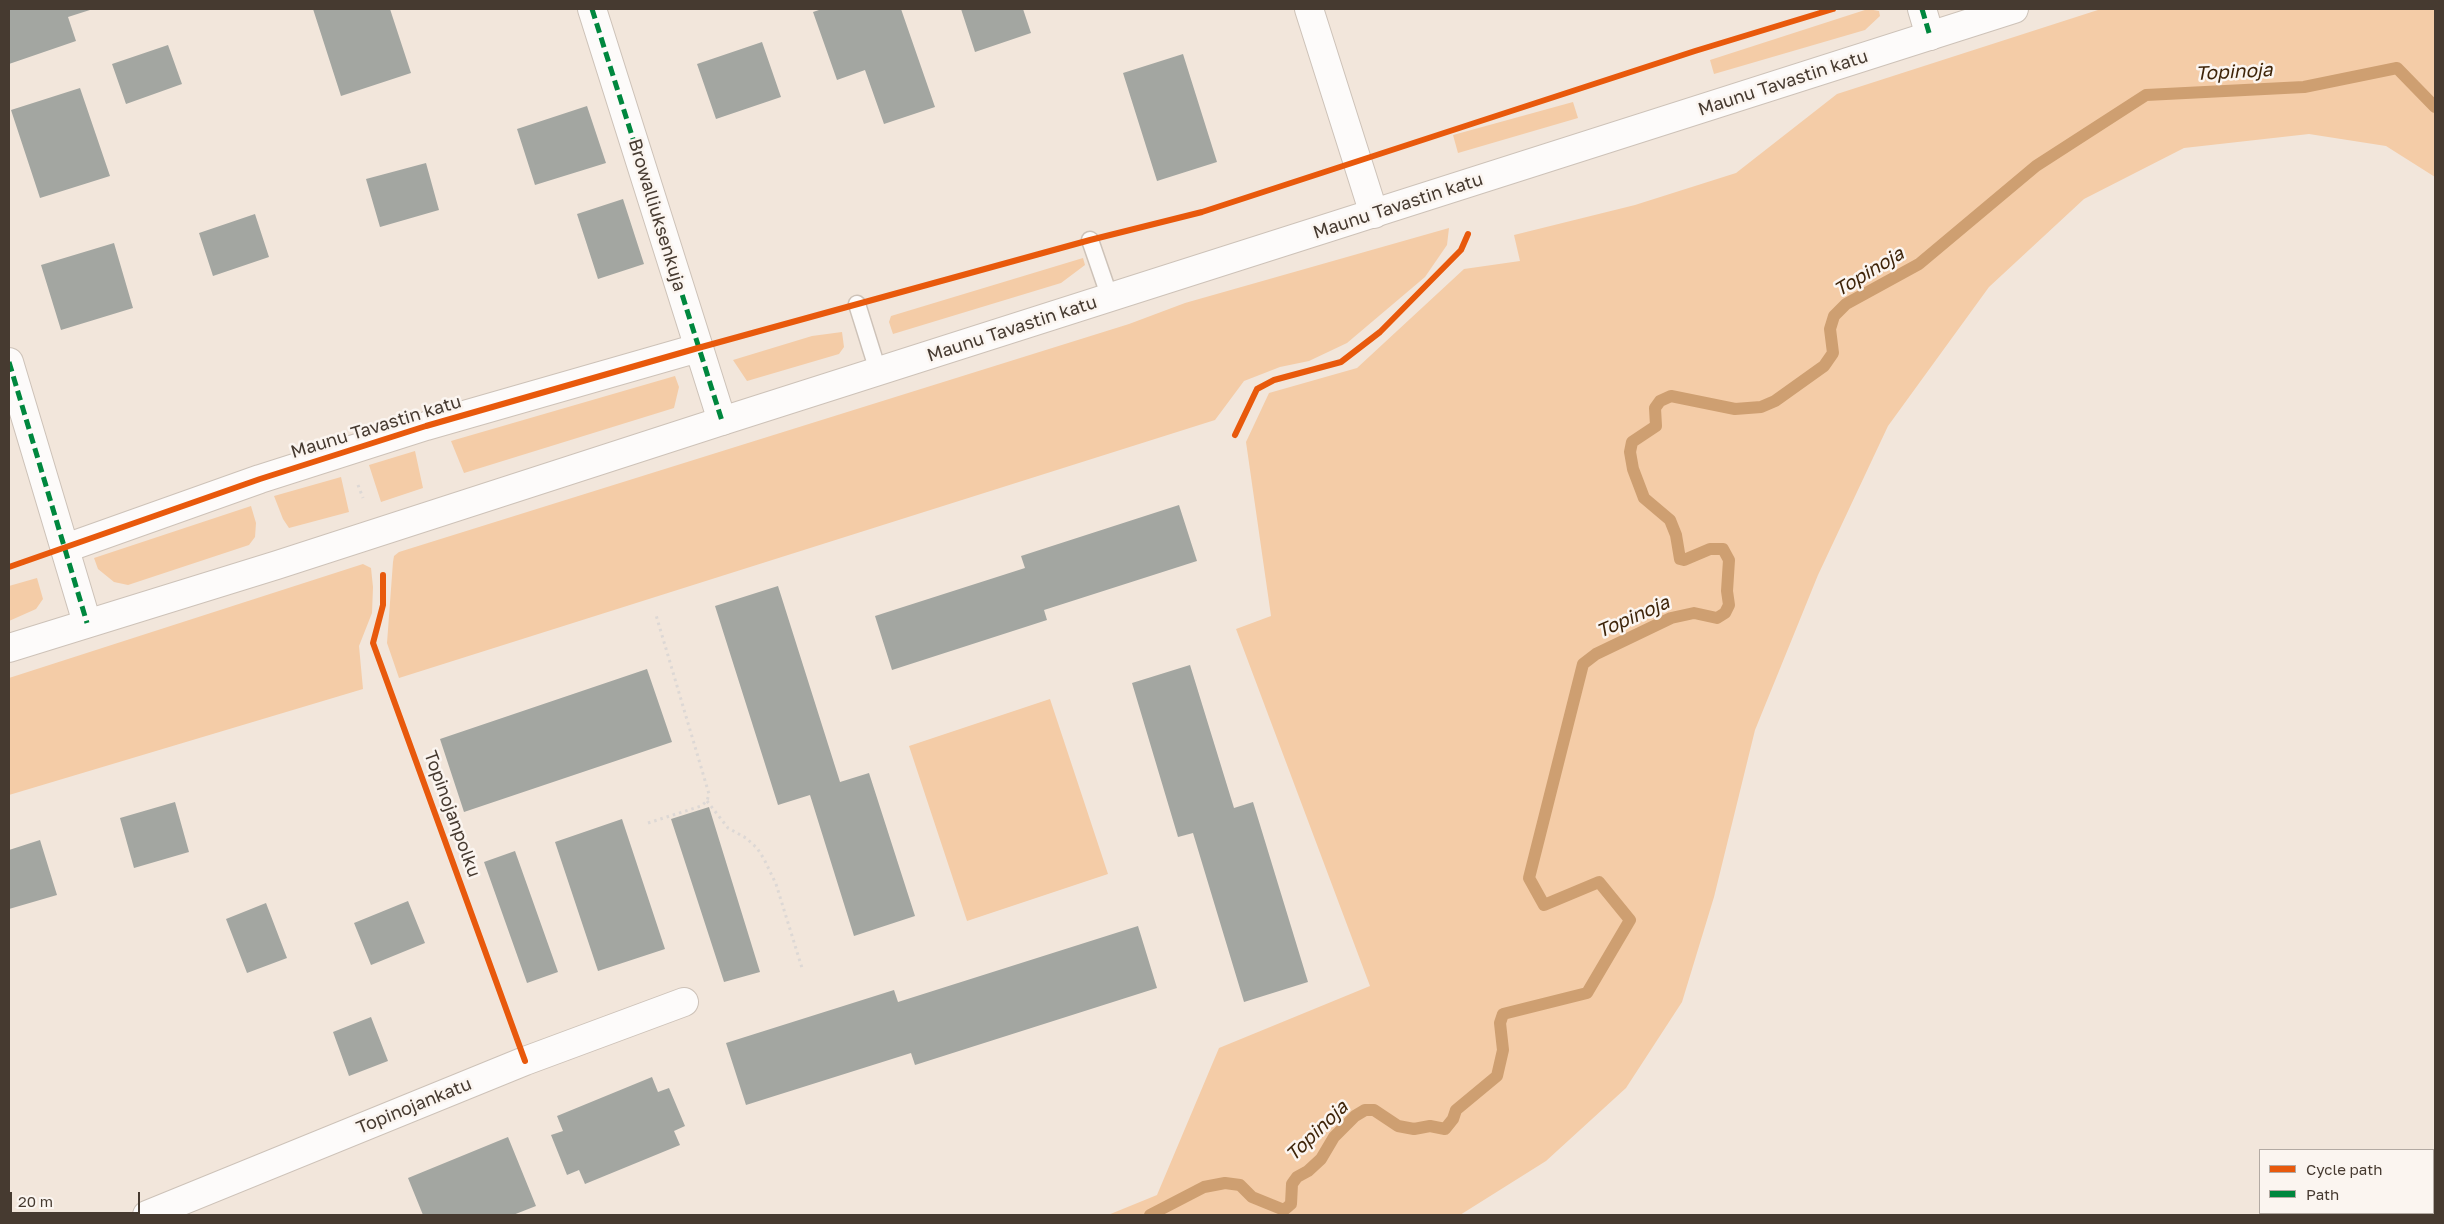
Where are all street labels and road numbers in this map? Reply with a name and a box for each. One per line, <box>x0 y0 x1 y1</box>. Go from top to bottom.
street label: Maunu Tavastin katu <box>1695 45 1871 121</box>
street label: Browalliuksenkuja <box>624 136 690 294</box>
street label: Maunu Tavastin katu <box>1310 168 1486 244</box>
street label: Maunu Tavastin katu <box>924 291 1100 367</box>
street label: Maunu Tavastin katu <box>288 391 464 463</box>
street label: Topinojanpolku <box>419 748 485 880</box>
street label: Topinojankatu <box>353 1073 475 1139</box>

